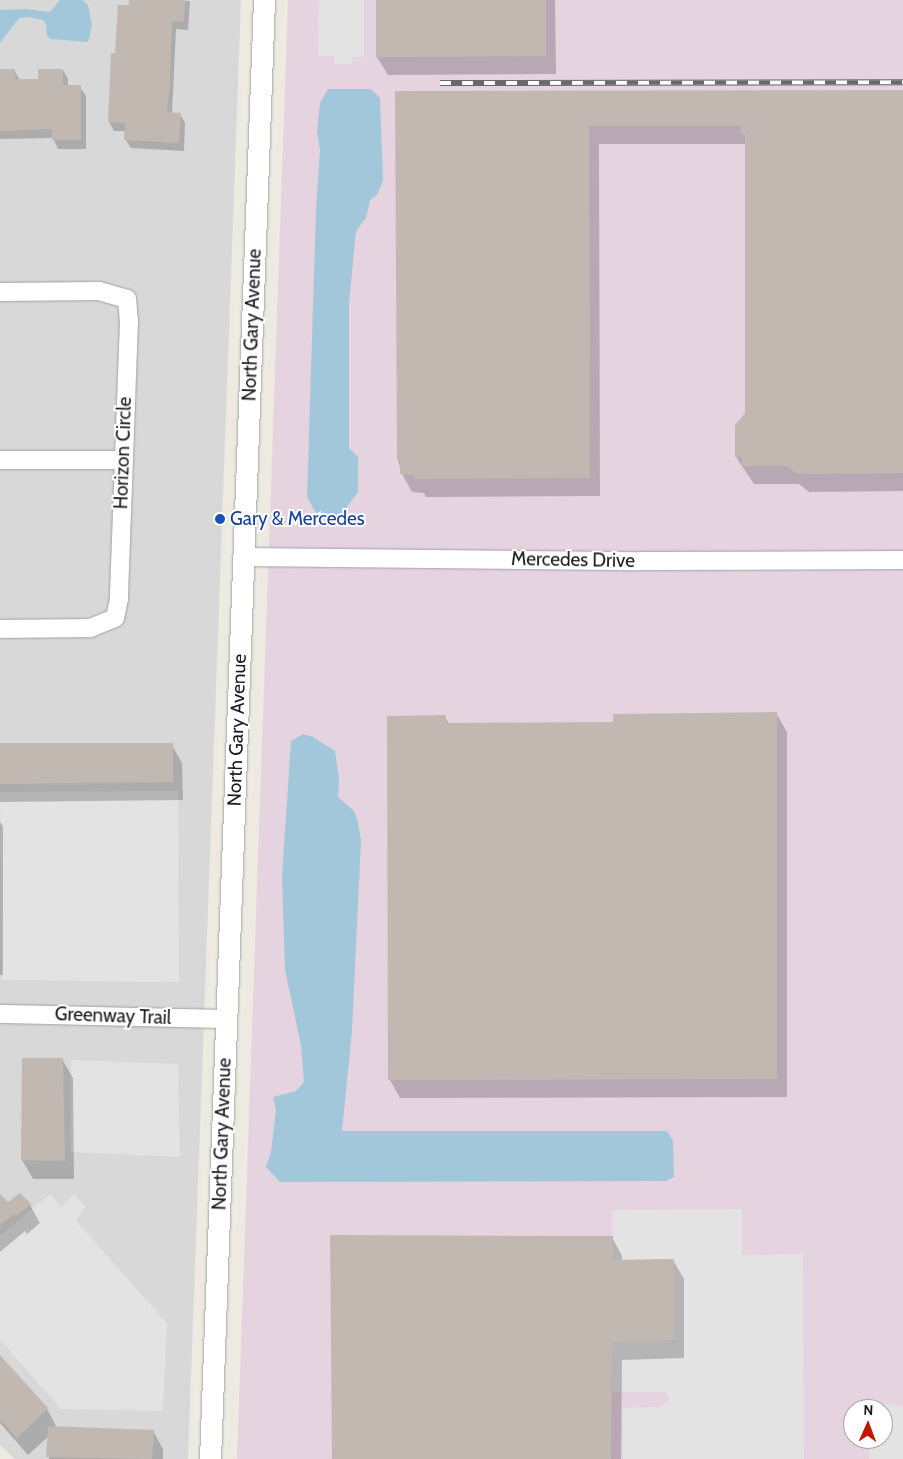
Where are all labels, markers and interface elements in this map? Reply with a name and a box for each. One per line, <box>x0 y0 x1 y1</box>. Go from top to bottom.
street label: North Gary Avenue <box>238 248 266 402</box>
street label: Horizon Circle <box>110 396 136 510</box>
place label: Gary & Mercedes <box>230 508 365 530</box>
marker: Gary & Mercedes <box>214 513 226 525</box>
street label: Mercedes Drive <box>511 548 635 572</box>
street label: North Gary Avenue <box>223 653 251 807</box>
street label: Greenway Trail <box>54 1003 172 1029</box>
street label: North Gary Avenue <box>208 1057 236 1211</box>
north arrow <box>843 1399 893 1449</box>
text: N <box>863 1401 874 1419</box>

